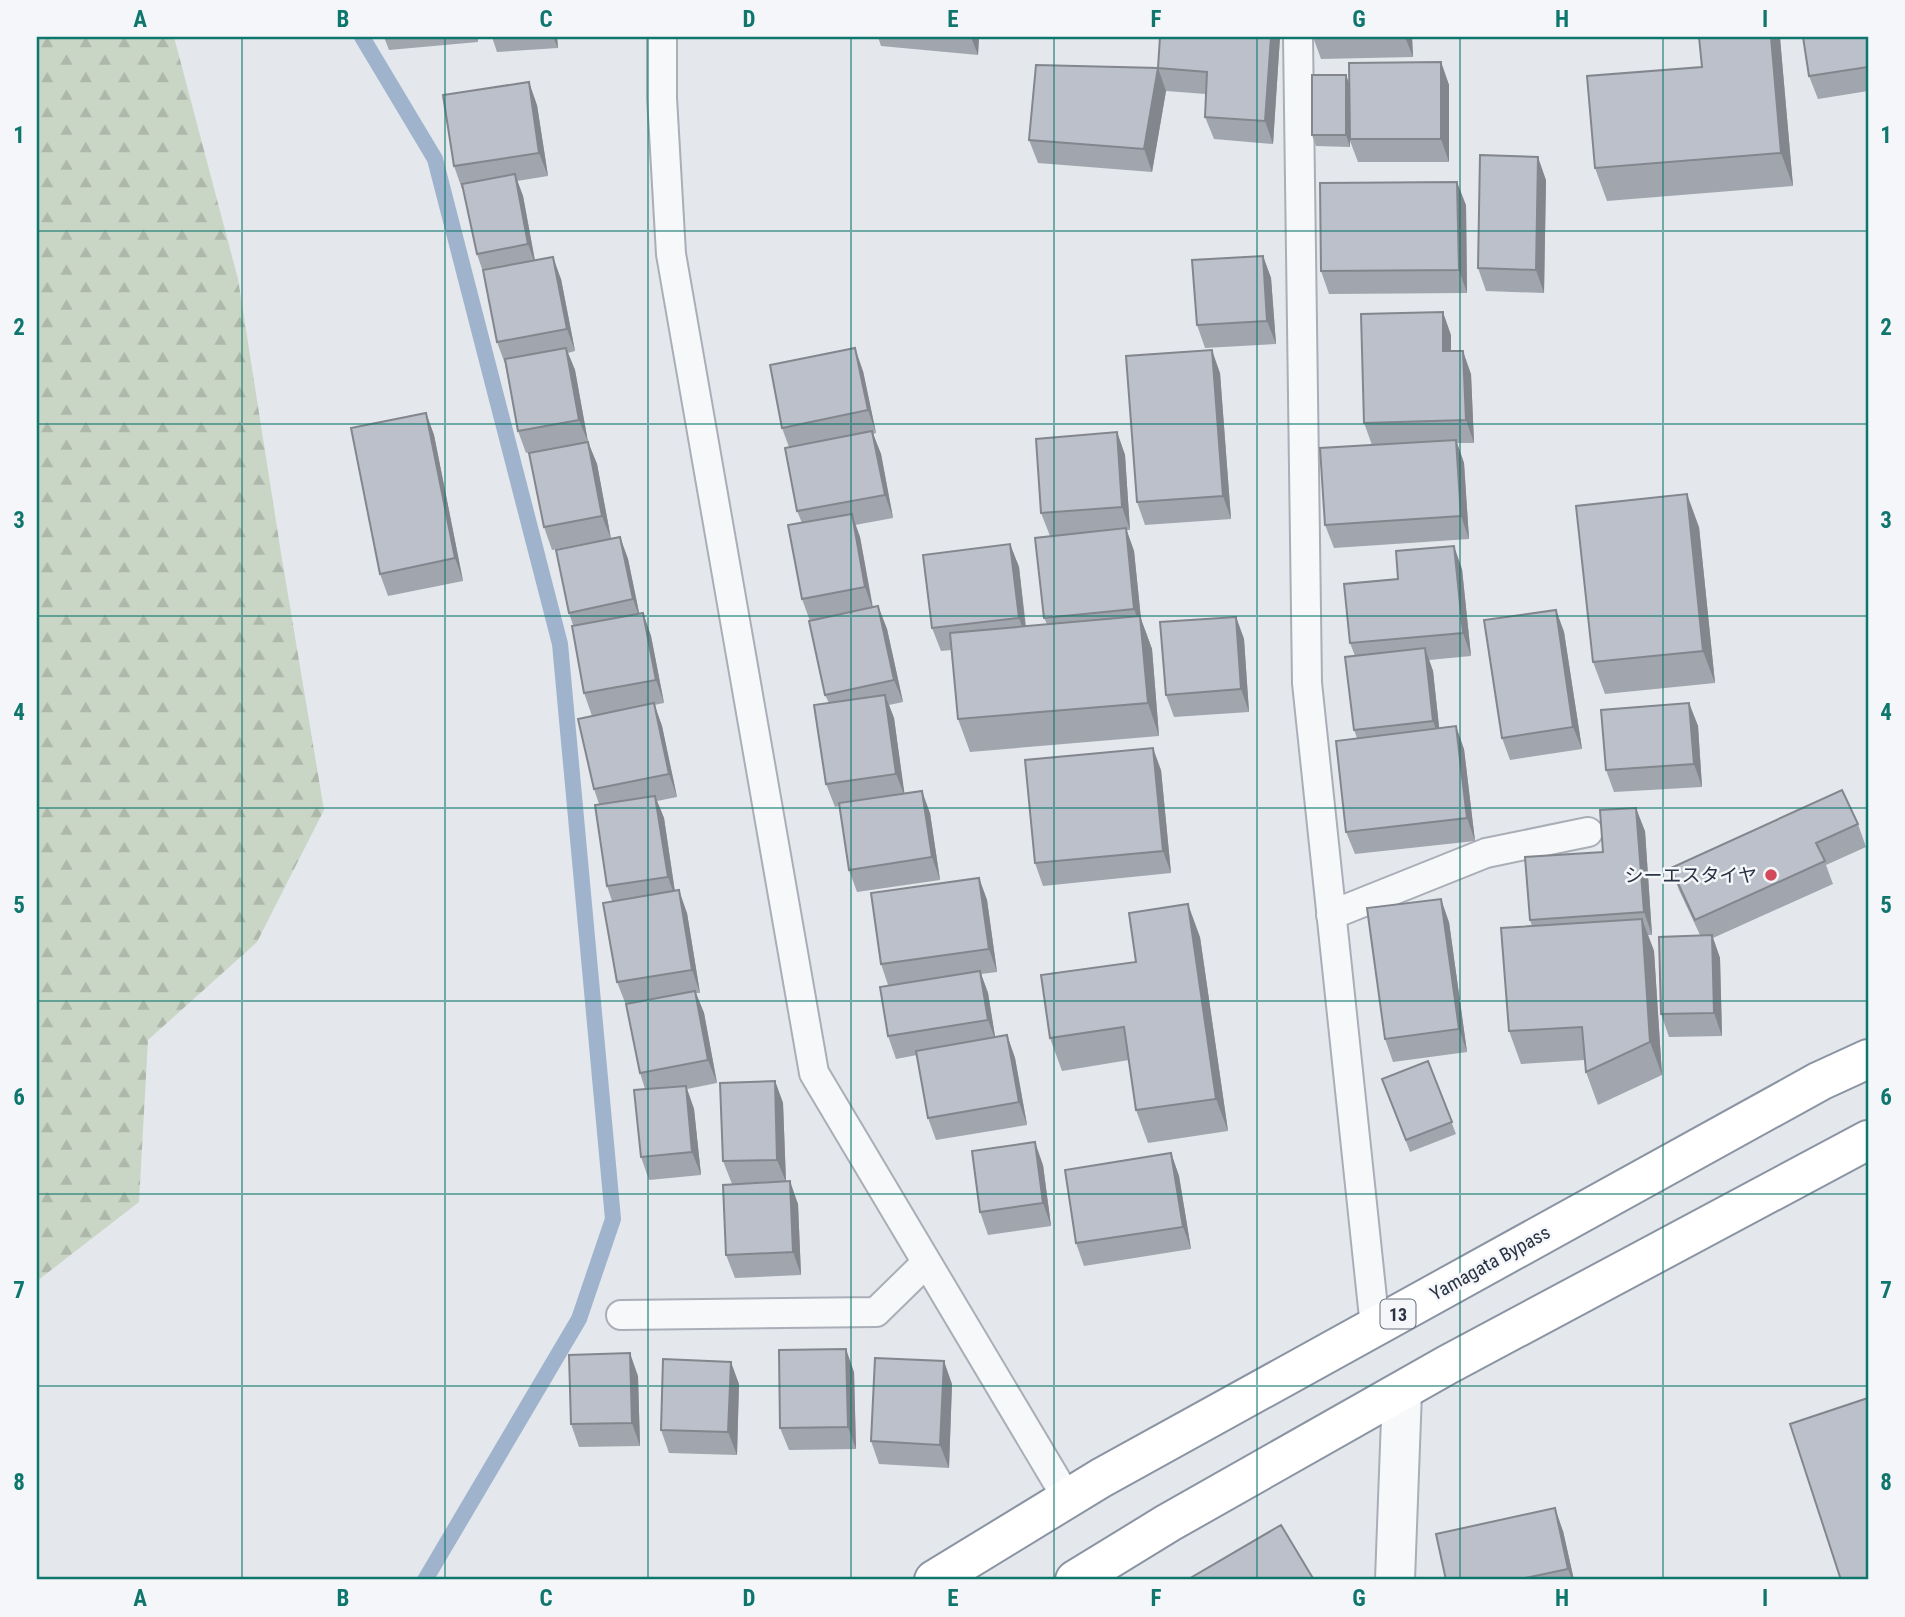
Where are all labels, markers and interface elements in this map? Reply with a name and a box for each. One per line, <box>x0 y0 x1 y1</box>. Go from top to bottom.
text: A <box>133 6 147 33</box>
text: B <box>337 6 349 33</box>
text: C <box>539 6 553 33</box>
text: D <box>743 6 756 33</box>
text: E <box>947 6 959 33</box>
text: F <box>1151 6 1162 33</box>
text: G <box>1352 6 1366 33</box>
text: H <box>1555 6 1569 33</box>
text: I <box>1762 6 1768 33</box>
text: 1 <box>13 122 25 149</box>
text: 1 <box>1880 122 1892 149</box>
text: 2 <box>13 314 25 341</box>
text: 2 <box>1880 314 1892 341</box>
text: 3 <box>13 507 25 534</box>
text: 3 <box>1880 507 1892 534</box>
text: 4 <box>13 699 25 726</box>
text: 4 <box>1880 699 1892 726</box>
place label: シーエスタイヤ <box>1625 864 1757 887</box>
marker: シーエスタイヤ <box>1763 867 1779 883</box>
text: 5 <box>13 892 25 919</box>
text: 5 <box>1880 892 1892 919</box>
text: 6 <box>13 1084 25 1111</box>
text: 6 <box>1880 1084 1892 1111</box>
street label: Yamagata Bypass <box>1426 1221 1554 1305</box>
text: 7 <box>13 1277 25 1304</box>
text: 7 <box>1880 1277 1892 1304</box>
road number: 13 <box>1380 1300 1416 1329</box>
text: 8 <box>13 1469 25 1496</box>
text: 8 <box>1880 1469 1892 1496</box>
text: A <box>133 1585 147 1612</box>
text: B <box>337 1585 349 1612</box>
text: C <box>539 1585 553 1612</box>
text: D <box>743 1585 756 1612</box>
text: E <box>947 1585 959 1612</box>
text: F <box>1151 1585 1162 1612</box>
text: G <box>1352 1585 1366 1612</box>
text: H <box>1555 1585 1569 1612</box>
text: I <box>1762 1585 1768 1612</box>

